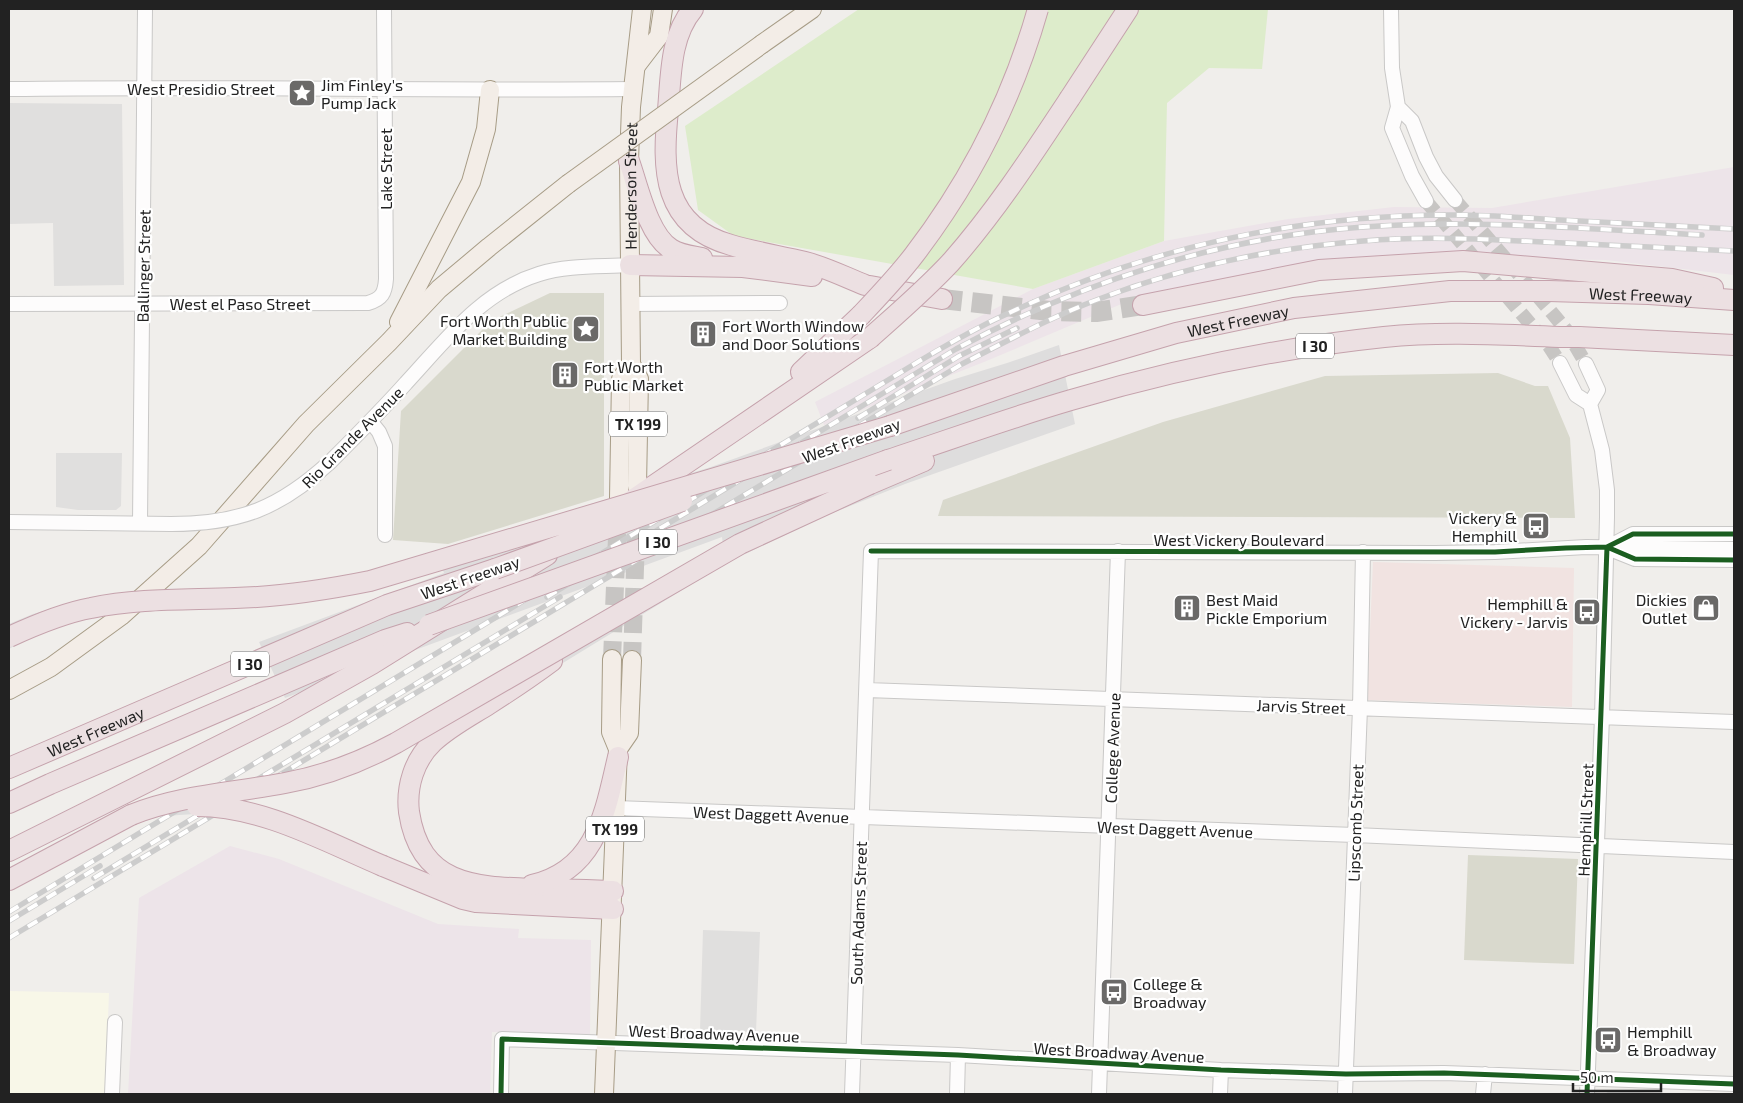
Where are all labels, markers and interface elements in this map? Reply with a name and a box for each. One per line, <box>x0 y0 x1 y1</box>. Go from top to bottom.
place label: Jim Finley's Pump Jack <box>321 75 403 112</box>
place icon: Jim Finley's Pump Jack <box>287 78 317 108</box>
street label: West Presidio Street <box>127 79 275 98</box>
street label: Henderson Street <box>619 122 640 250</box>
street label: Lake Street <box>376 128 395 210</box>
street label: Ballinger Street <box>133 209 153 323</box>
street label: West Freeway <box>1589 283 1693 307</box>
street label: West el Paso Street <box>169 294 311 313</box>
street label: West Freeway <box>1185 300 1291 340</box>
place label: Fort Worth Public Market Building <box>440 311 567 348</box>
place icon: Fort Worth Public Market Building <box>571 314 601 344</box>
place label: Fort Worth Window and Door Solutions <box>722 316 864 353</box>
building icon: Fort Worth Window and Door Solutions <box>688 319 718 349</box>
road number: I 30 <box>1296 334 1334 358</box>
place label: Fort Worth Public Market <box>584 357 684 394</box>
building icon: Fort Worth Public Market <box>550 360 580 390</box>
street label: Rio Grande Avenue <box>297 382 407 492</box>
road number: TX 199 <box>609 412 667 436</box>
street label: West Freeway <box>799 413 903 467</box>
place label: Vickery & Hemphill <box>1449 508 1517 545</box>
bus stop icon: Vickery & Hemphill <box>1521 511 1551 541</box>
road number: I 30 <box>639 530 677 554</box>
street label: West Vickery Boulevard <box>1153 530 1325 549</box>
street label: West Freeway <box>418 551 522 603</box>
place label: Best Maid Pickle Emporium <box>1206 590 1327 627</box>
place label: Dickies Outlet <box>1636 590 1687 627</box>
building icon: Best Maid Pickle Emporium <box>1172 593 1202 623</box>
shop icon: Dickies Outlet <box>1691 593 1721 623</box>
place label: Hemphill & Vickery - Jarvis <box>1460 594 1568 631</box>
bus stop icon: Hemphill & Vickery - Jarvis <box>1572 597 1602 627</box>
road number: I 30 <box>231 652 269 676</box>
street label: College Avenue <box>1101 692 1123 804</box>
street label: Jarvis Street <box>1256 695 1346 717</box>
street label: West Freeway <box>44 701 147 760</box>
street label: Hemphill Street <box>1574 763 1596 877</box>
street label: Lipscomb Street <box>1343 764 1367 882</box>
street label: West Daggett Avenue <box>693 802 849 826</box>
road number: TX 199 <box>586 816 644 842</box>
street label: West Daggett Avenue <box>1097 817 1253 841</box>
street label: South Adams Street <box>846 841 870 985</box>
place label: College & Broadway <box>1133 974 1207 1011</box>
bus stop icon: College & Broadway <box>1099 977 1129 1007</box>
street label: West Broadway Avenue <box>628 1021 800 1045</box>
place label: Hemphill & Broadway <box>1627 1022 1717 1059</box>
bus stop icon: Hemphill & Broadway <box>1593 1025 1623 1055</box>
street label: West Broadway Avenue <box>1033 1038 1205 1066</box>
scale bar <box>1573 1060 1660 1092</box>
text: 50 m <box>1580 1068 1614 1086</box>

